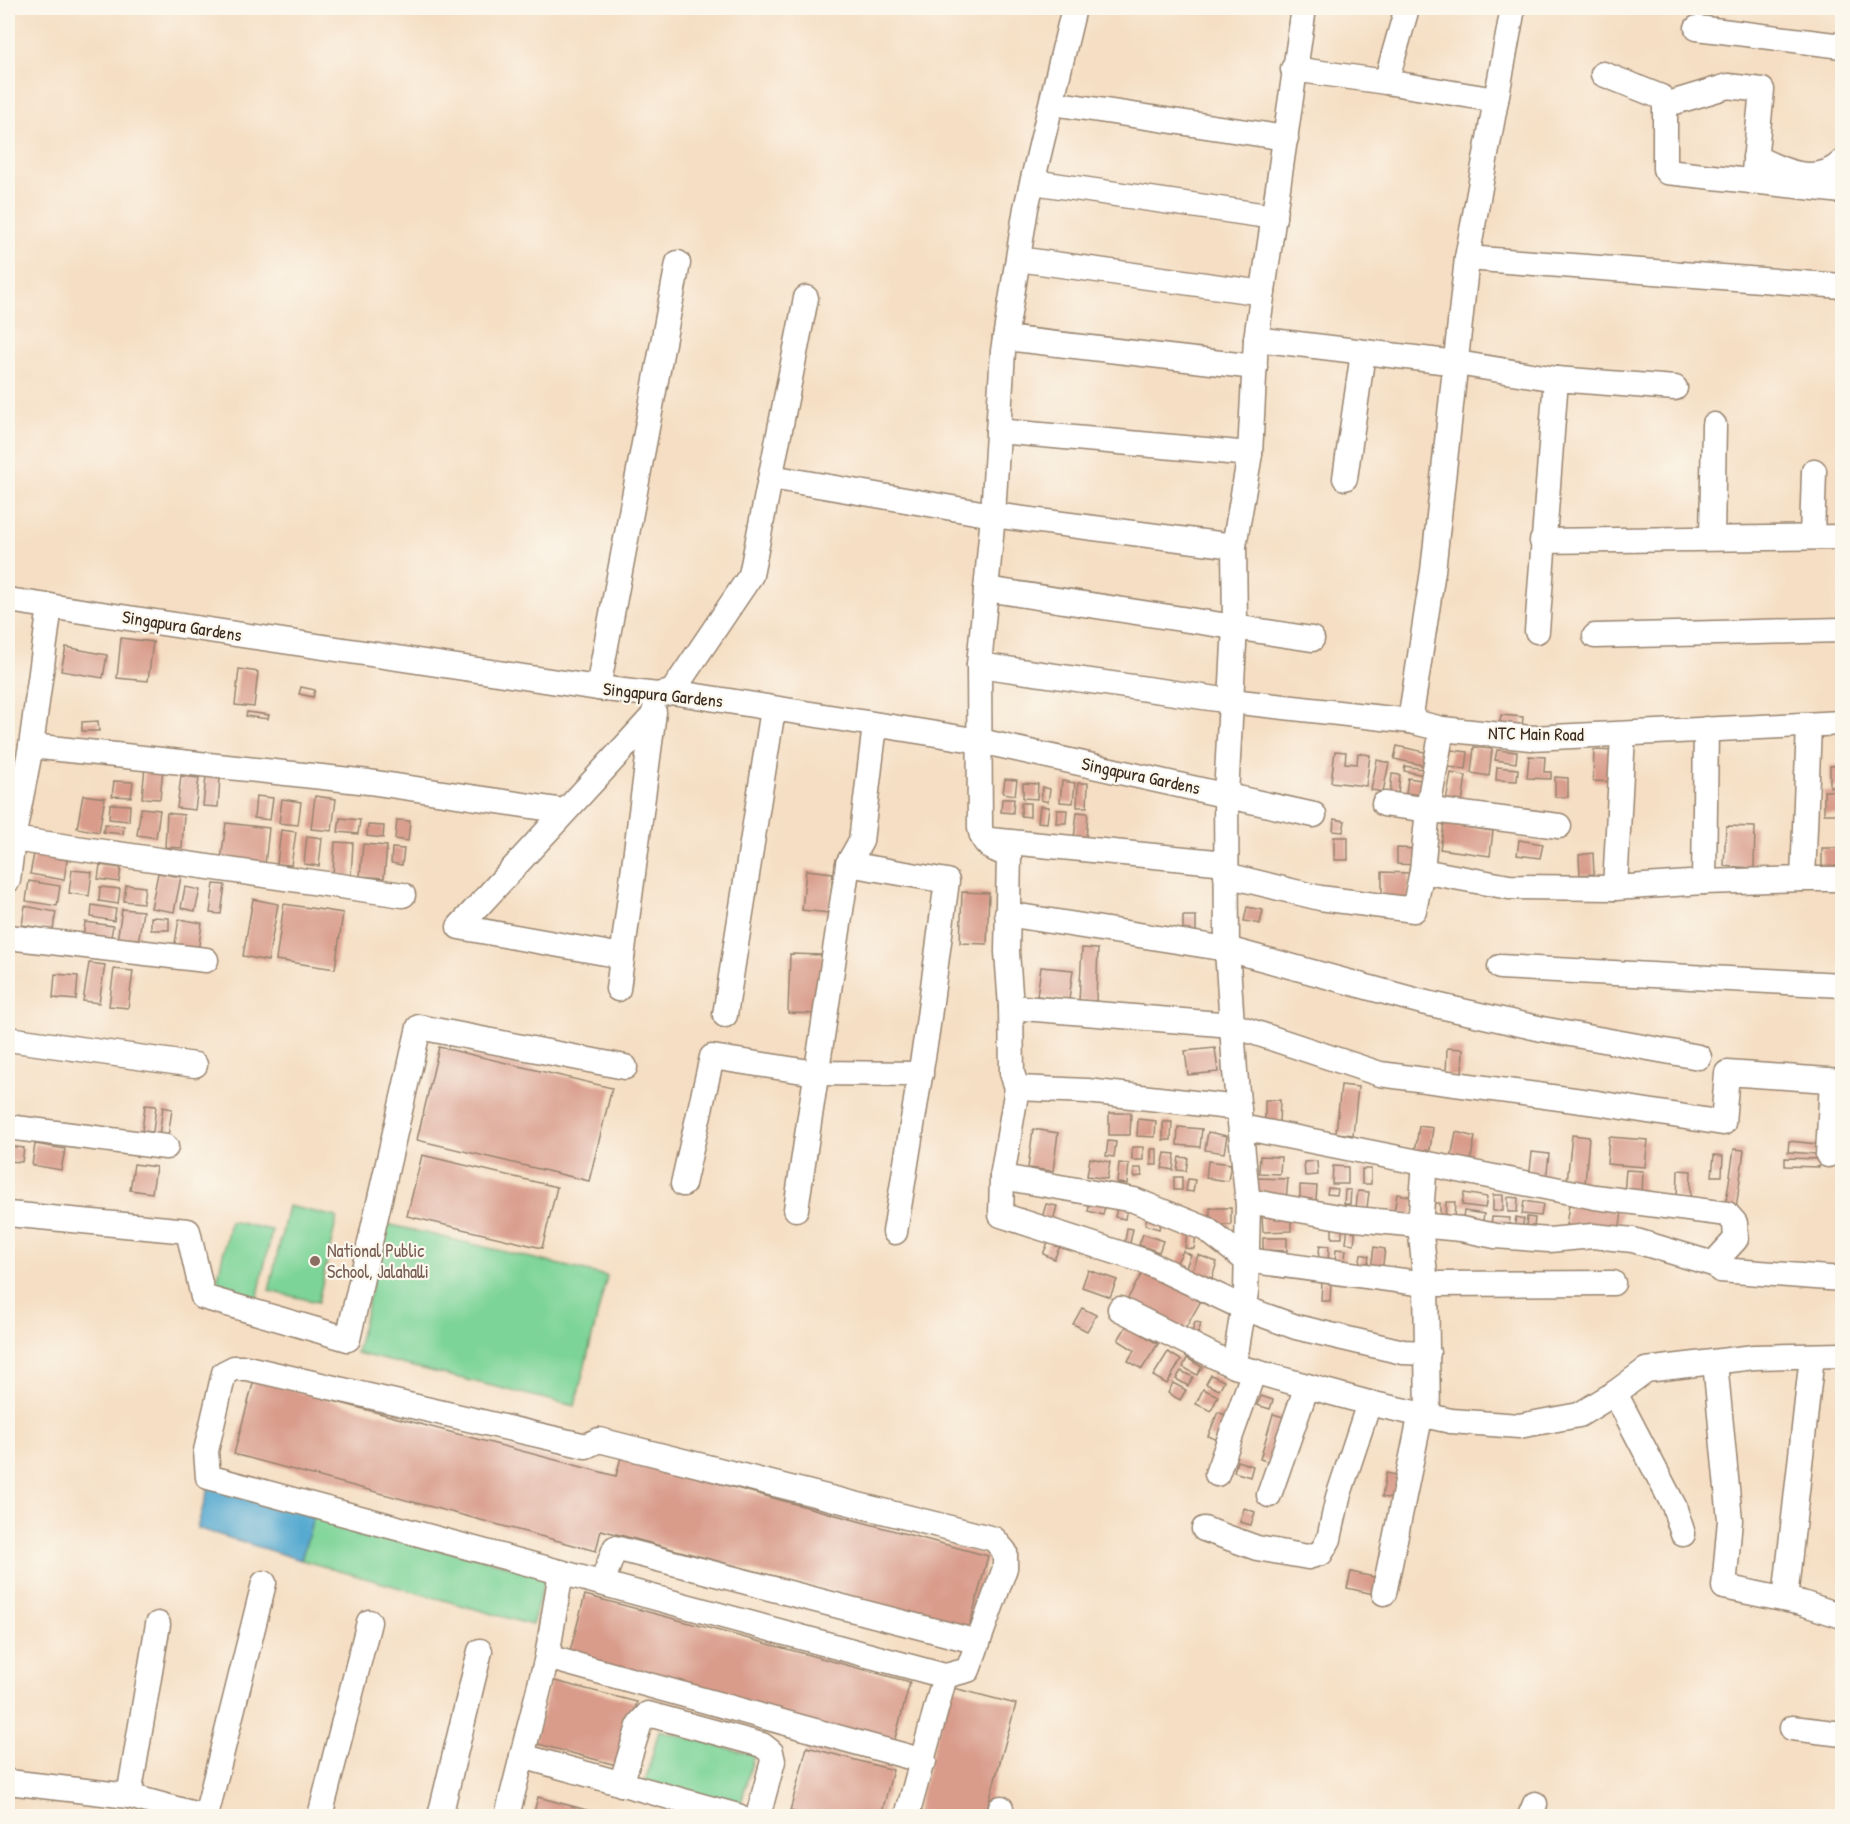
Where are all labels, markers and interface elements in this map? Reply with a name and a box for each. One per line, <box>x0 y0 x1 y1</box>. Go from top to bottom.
street label: Singapura Gardens <box>121 604 244 647</box>
street label: Singapura Gardens <box>602 676 724 713</box>
street label: NTC Main Road <box>1488 720 1584 747</box>
street label: Singapura Gardens <box>1080 751 1203 800</box>
place label: National Public School, Jalahalli <box>327 1238 429 1284</box>
marker: National Public School, Jalahalli <box>308 1254 322 1268</box>

